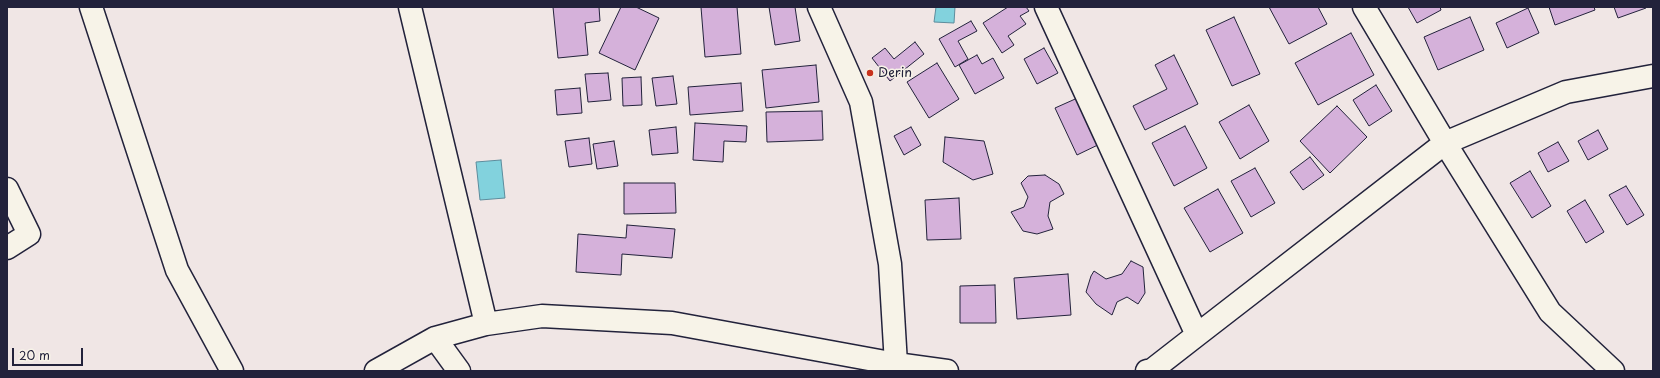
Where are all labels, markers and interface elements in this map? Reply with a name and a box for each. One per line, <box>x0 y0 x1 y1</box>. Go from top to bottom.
place label: Derin <box>878 65 912 81</box>
marker: Derin <box>865 68 875 78</box>
scale bar <box>14 340 85 366</box>
text: 20 m <box>19 346 50 364</box>

